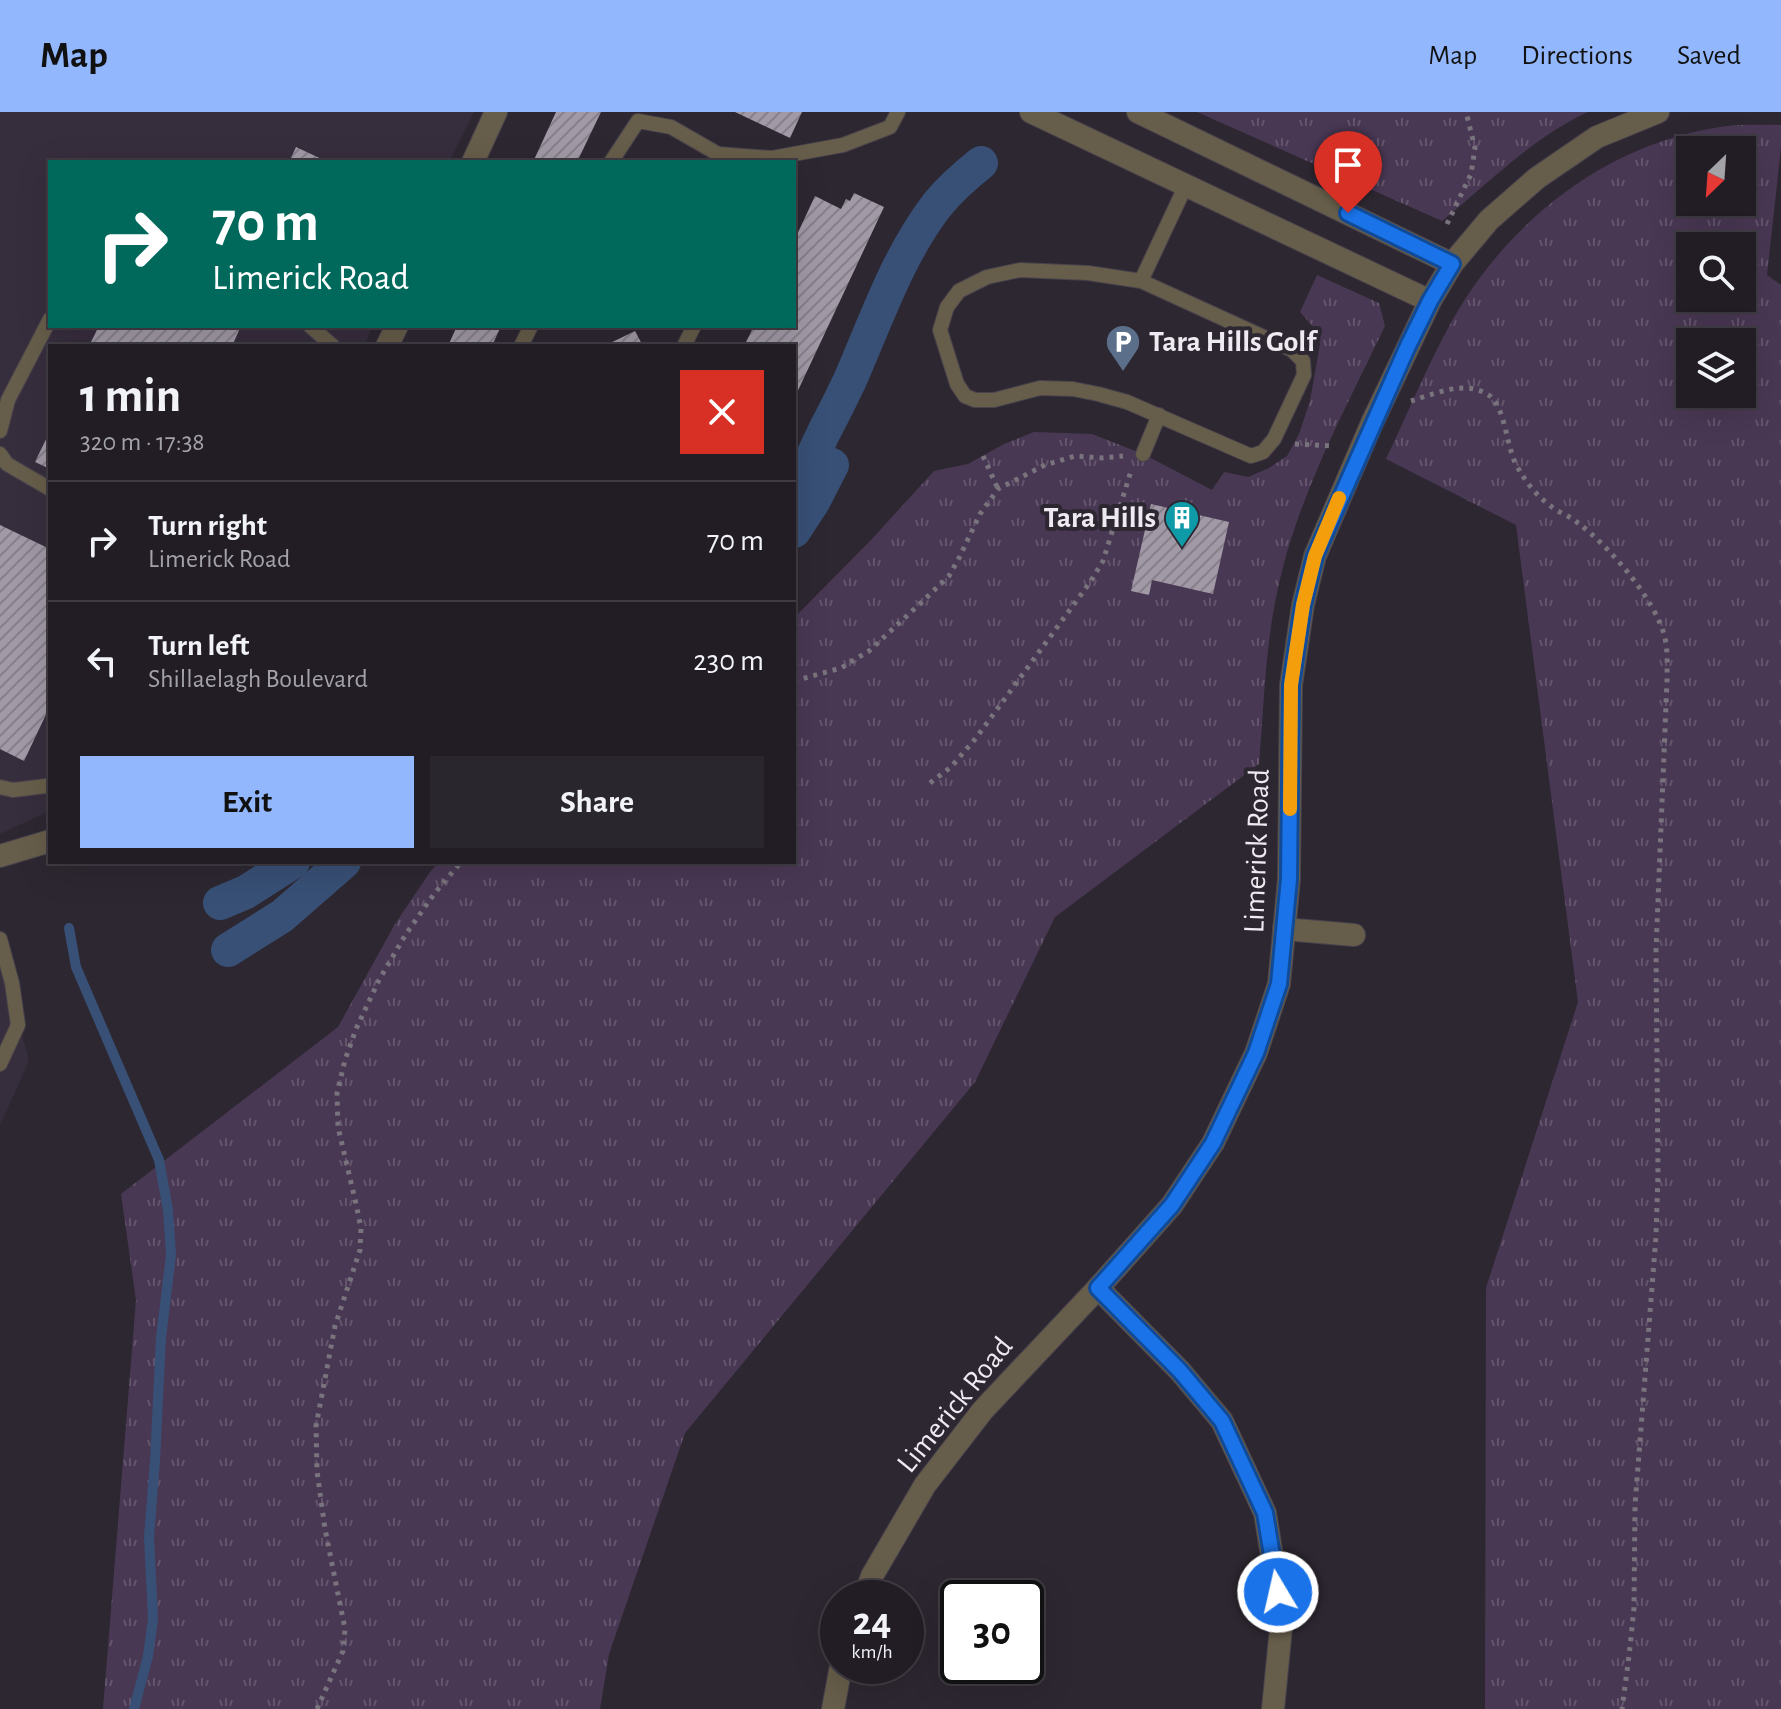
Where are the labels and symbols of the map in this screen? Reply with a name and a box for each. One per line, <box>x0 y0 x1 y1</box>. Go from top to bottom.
pin <box>1314 131 1382 213</box>
north arrow <box>1676 136 1756 216</box>
parking icon: Tara Hills Golf <box>1104 323 1142 373</box>
place label: Tara Hills Golf <box>1149 327 1318 357</box>
building icon: Tara Hills <box>1163 499 1201 549</box>
place label: Tara Hills <box>1043 503 1156 533</box>
street label: Limerick Road <box>1239 768 1275 934</box>
street label: Limerick Road <box>892 1332 1018 1478</box>
position arrow <box>1236 1550 1320 1634</box>
speed limit sign: 30 <box>940 1580 1044 1684</box>

